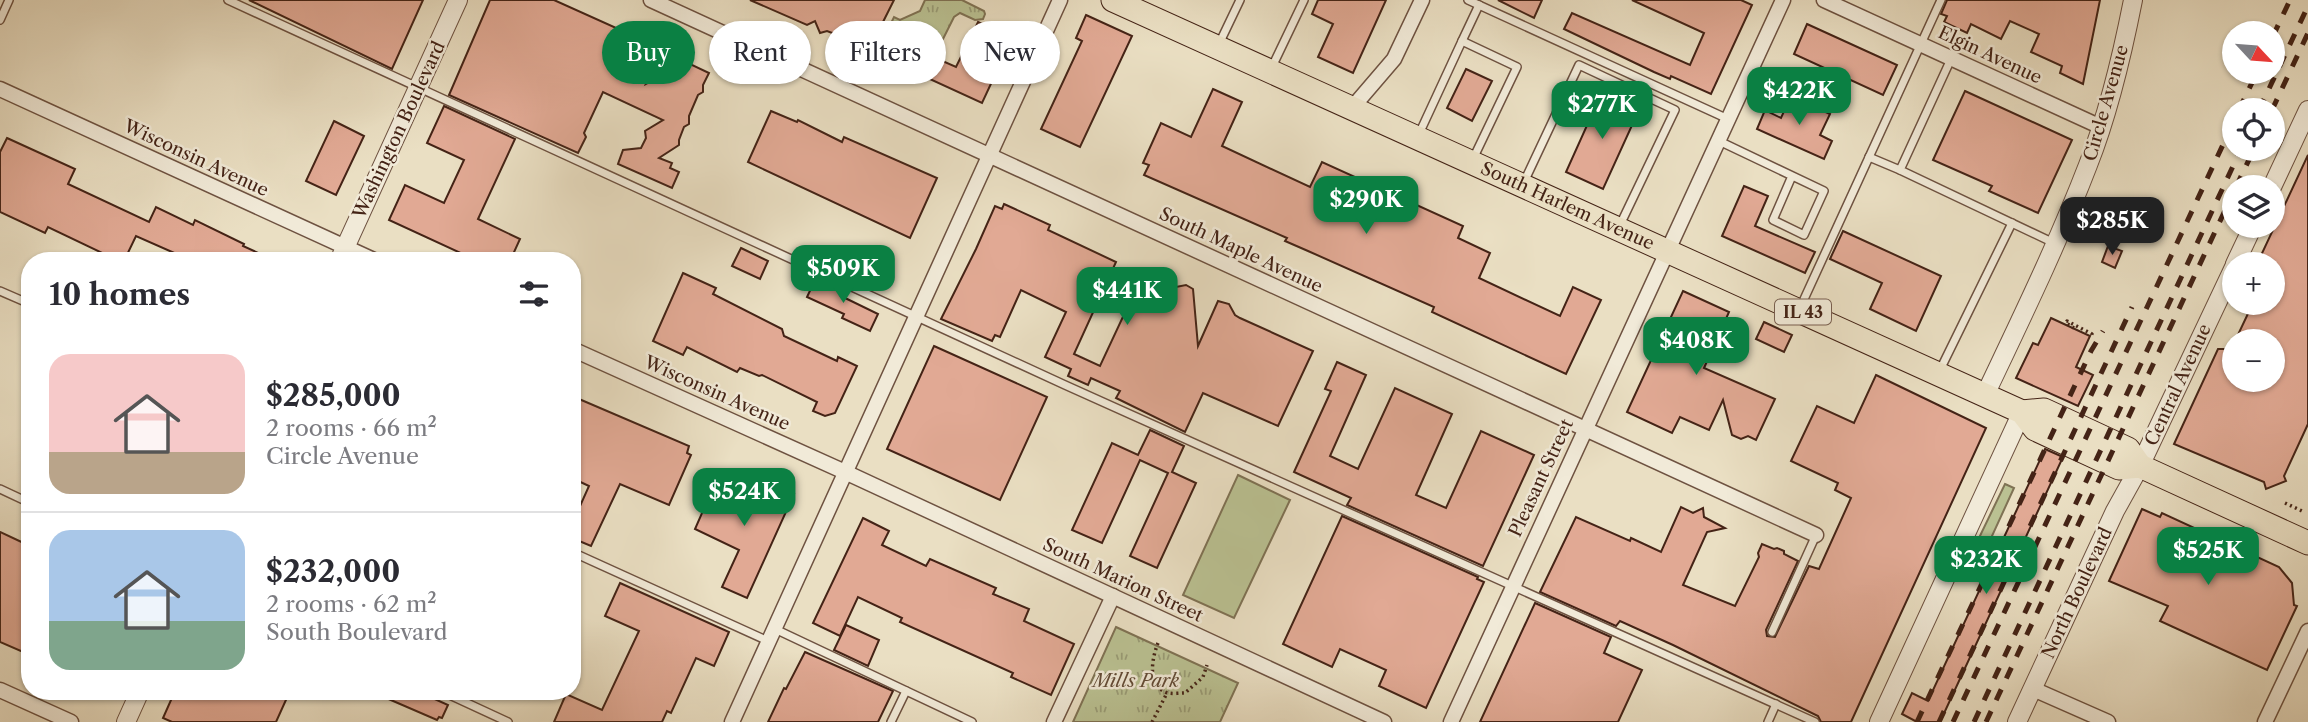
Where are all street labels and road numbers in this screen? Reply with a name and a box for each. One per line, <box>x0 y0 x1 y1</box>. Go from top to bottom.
street label: Elgin Avenue <box>1935 21 2045 89</box>
street label: Washington Boulevard <box>348 38 450 223</box>
street label: Circle Avenue <box>2079 42 2133 164</box>
street label: Wisconsin Avenue <box>119 114 272 201</box>
street label: South Harlem Avenue <box>1477 157 1658 255</box>
street label: South Maple Avenue <box>1156 203 1326 297</box>
road number: IL 43 <box>1775 300 1831 324</box>
street label: Central Avenue <box>2140 321 2216 449</box>
street label: Wisconsin Avenue <box>640 351 793 435</box>
street label: Pleasant Street <box>1504 415 1578 540</box>
street label: North Boulevard <box>2037 524 2117 662</box>
street label: South Marion Street <box>1039 533 1207 627</box>

